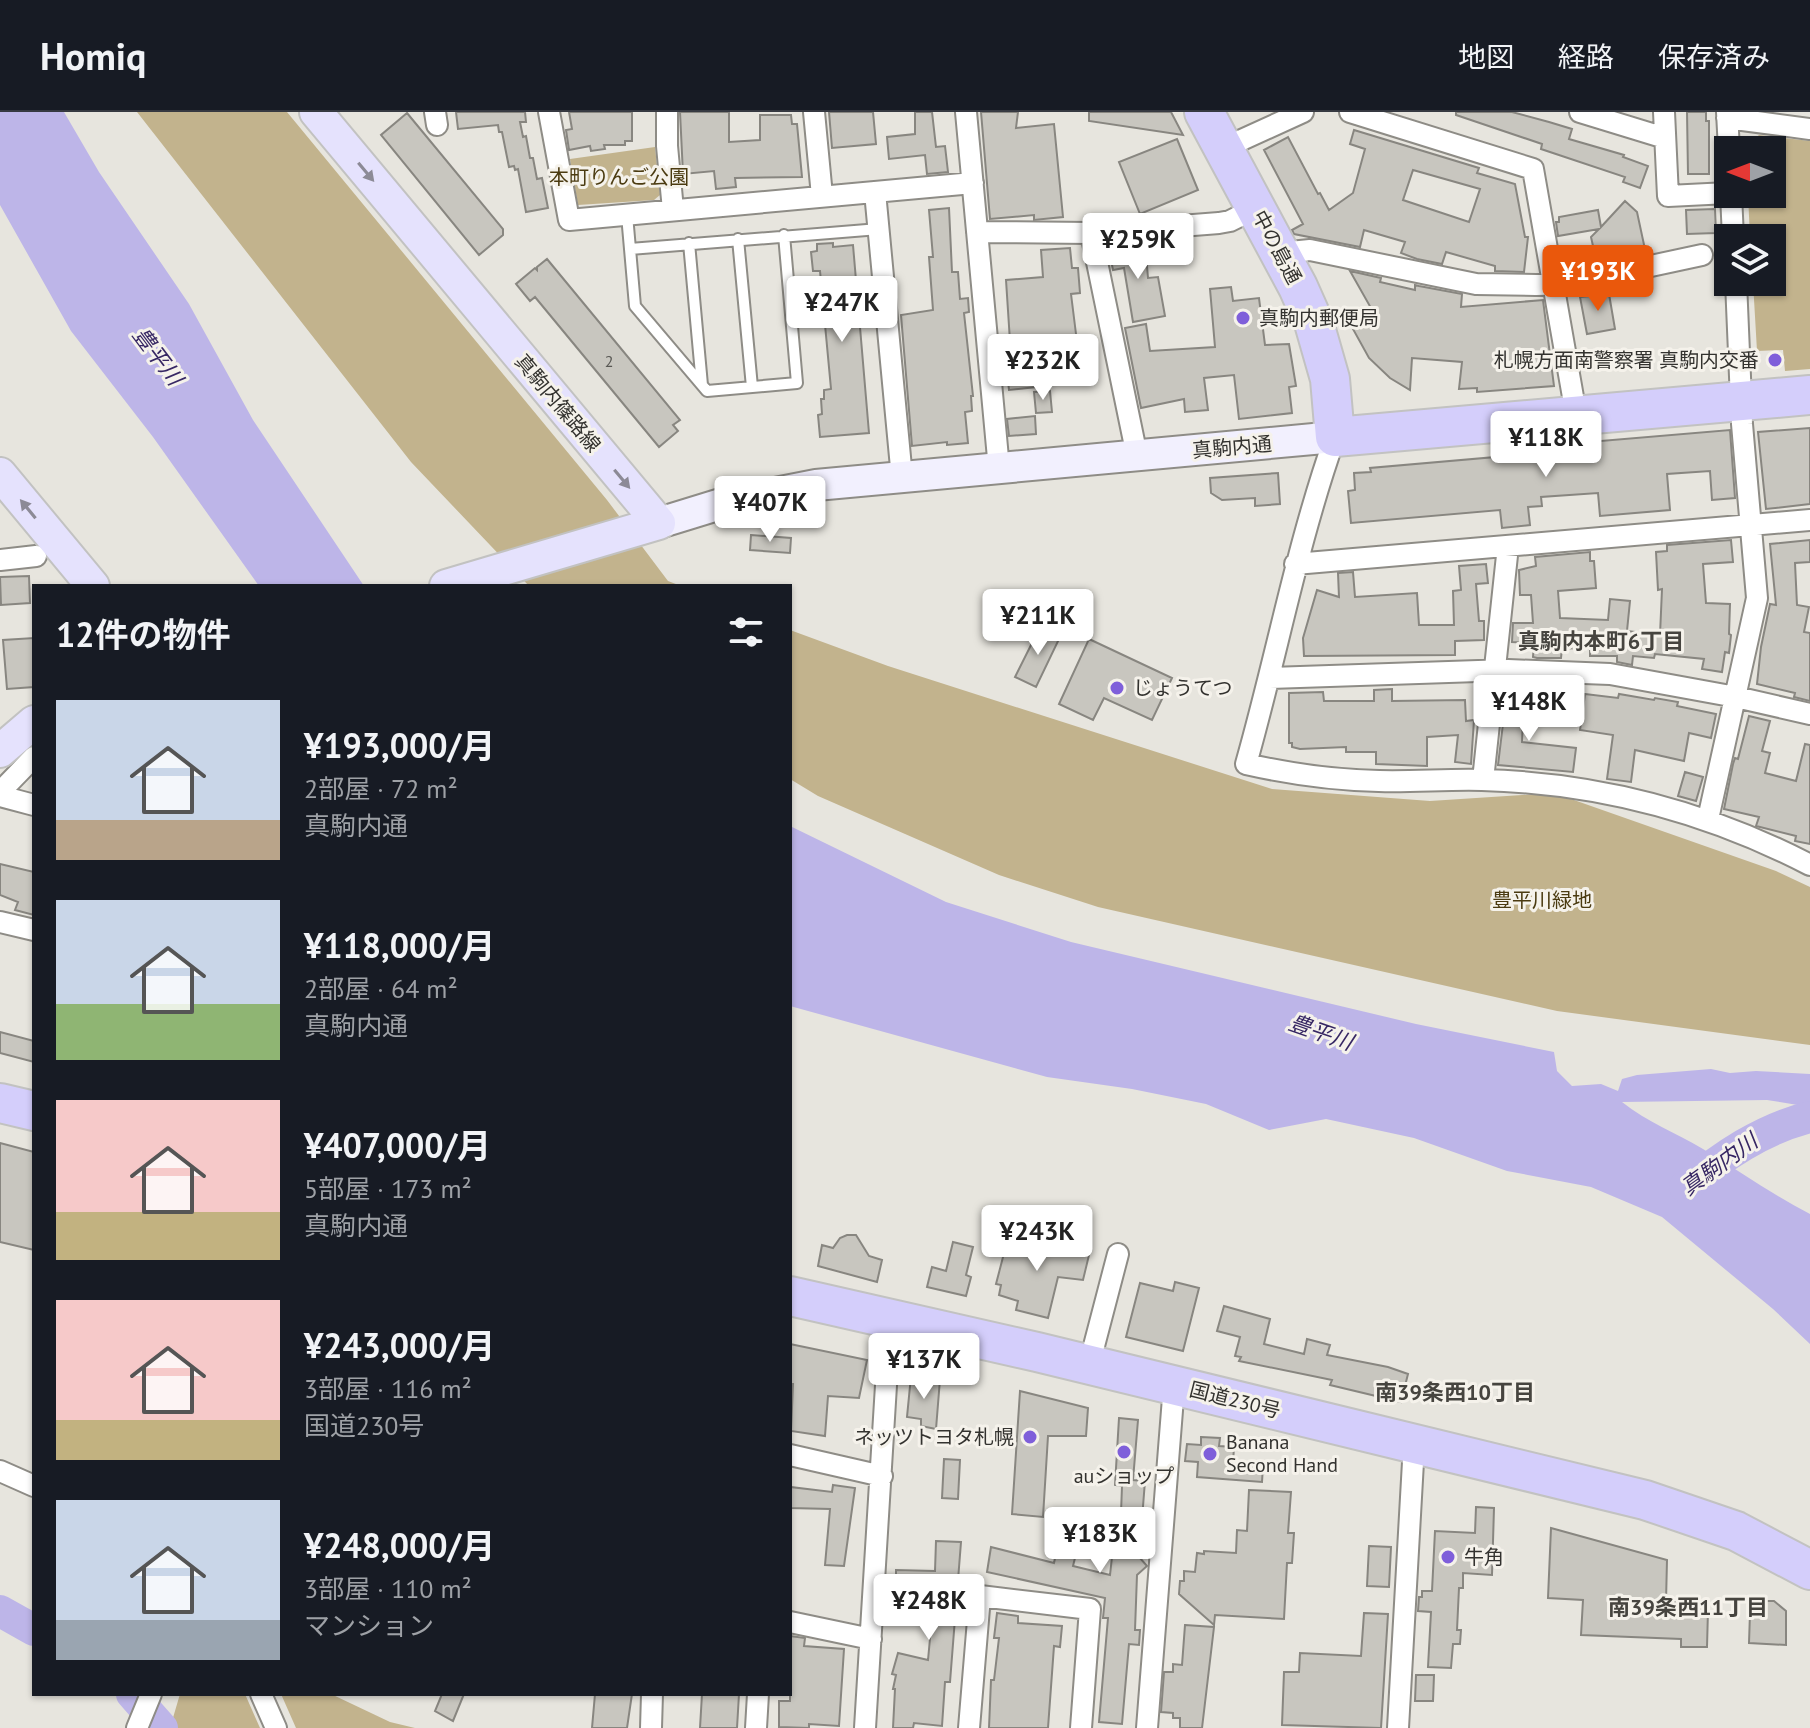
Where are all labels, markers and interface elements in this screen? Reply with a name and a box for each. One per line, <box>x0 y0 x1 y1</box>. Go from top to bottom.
text: Homiq <box>40 31 146 80</box>
text: 地図 <box>1458 38 1514 75</box>
text: 経路 <box>1558 38 1614 75</box>
text: 保存済み <box>1658 38 1770 75</box>
north arrow <box>1714 136 1786 208</box>
map controls <box>1714 136 1786 296</box>
one-way arrow <box>357 162 373 182</box>
park label: 本町りんご公園 <box>549 164 689 190</box>
street label: 中の島通 <box>1247 206 1307 288</box>
pin: ¥259K <box>1082 213 1194 281</box>
text: ¥259K <box>1100 222 1176 255</box>
button: layers <box>1714 224 1786 296</box>
pin: ¥193K <box>1542 245 1654 313</box>
text: ¥193K <box>1560 254 1636 287</box>
pin: ¥247K <box>786 276 898 344</box>
text: ¥247K <box>804 285 880 318</box>
place label: 真駒内郵便局 <box>1259 305 1379 331</box>
marker: 真駒内郵便局 <box>1234 309 1252 327</box>
water label: 豊平川 <box>127 321 190 392</box>
pin: ¥232K <box>987 334 1099 402</box>
text: ¥232K <box>1005 343 1081 376</box>
place label: 札幌方面南警察署 真駒内交番 <box>1494 347 1759 373</box>
street label: 真駒内篠路線 <box>509 349 607 457</box>
house number: 2 <box>605 351 613 371</box>
marker: 札幌方面南警察署 真駒内交番 <box>1766 351 1784 369</box>
pin: ¥118K <box>1490 411 1602 479</box>
text: ¥118K <box>1508 420 1584 453</box>
street label: 真駒内通 <box>1191 431 1273 463</box>
one-way arrow <box>613 469 630 489</box>
pin: ¥407K <box>714 476 826 544</box>
text: ¥407K <box>732 485 808 518</box>
one-way arrow <box>20 499 37 519</box>
pin: ¥211K <box>982 589 1094 657</box>
text: ¥211K <box>1000 598 1076 631</box>
icon: filters <box>724 610 768 654</box>
text: 12件の物件 <box>56 612 231 656</box>
district label: 真駒内本町6丁目 <box>1518 627 1684 655</box>
place label: じょうてつ <box>1133 675 1233 701</box>
pin: ¥148K <box>1473 675 1585 743</box>
marker: じょうてつ <box>1108 679 1126 697</box>
text: ¥148K <box>1491 684 1567 717</box>
text: ¥193,000/月 <box>304 723 495 767</box>
icon: home <box>120 732 216 828</box>
text: 2部屋 · 72 m² <box>304 772 458 805</box>
text: 真駒内通 <box>304 809 408 842</box>
park label: 豊平川緑地 <box>1492 887 1592 913</box>
text: ¥118,000/月 <box>304 923 495 967</box>
icon: home <box>120 932 216 1028</box>
text: 2部屋 · 64 m² <box>304 972 458 1005</box>
water label: 豊平川 <box>1285 1008 1359 1057</box>
text: 真駒内通 <box>304 1009 408 1042</box>
text: ¥407,000/月 <box>304 1123 491 1167</box>
water label: 真駒内川 <box>1675 1126 1764 1201</box>
icon: home <box>120 1132 216 1228</box>
text: 5部屋 · 173 m² <box>304 1172 472 1205</box>
pin: ¥243K <box>981 1205 1093 1273</box>
text: 真駒内通 <box>304 1209 408 1242</box>
text: ¥243K <box>999 1214 1075 1247</box>
text: ¥243,000/月 <box>304 1323 495 1367</box>
icon: home <box>120 1332 216 1428</box>
pin: ¥137K <box>868 1333 980 1401</box>
text: ¥137K <box>886 1342 962 1375</box>
text: 3部屋 · 116 m² <box>304 1372 472 1405</box>
street label: 国道230号 <box>1187 1376 1283 1424</box>
district label: 南39条西10丁目 <box>1375 1378 1535 1406</box>
text: 国道230号 <box>304 1409 425 1442</box>
place label: ネッツトヨタ札幌 <box>854 1424 1014 1450</box>
marker: ネッツトヨタ札幌 <box>1021 1428 1039 1446</box>
place label: Banana Second Hand <box>1226 1429 1338 1478</box>
marker: auショップ <box>1115 1443 1133 1461</box>
marker: Banana Second Hand <box>1201 1445 1219 1463</box>
place label: auショップ <box>1074 1463 1174 1489</box>
pin: ¥183K <box>1044 1507 1156 1575</box>
text: ¥183K <box>1062 1516 1138 1549</box>
text: ¥248,000/月 <box>304 1523 495 1567</box>
icon: home <box>120 1532 216 1628</box>
place label: 牛角 <box>1464 1544 1504 1570</box>
marker: 牛角 <box>1439 1548 1457 1566</box>
text: 3部屋 · 110 m² <box>304 1572 472 1605</box>
pin: ¥248K <box>873 1574 985 1642</box>
text: ¥248K <box>891 1583 967 1616</box>
district label: 南39条西11丁目 <box>1608 1593 1768 1621</box>
text: マンション <box>304 1609 434 1642</box>

